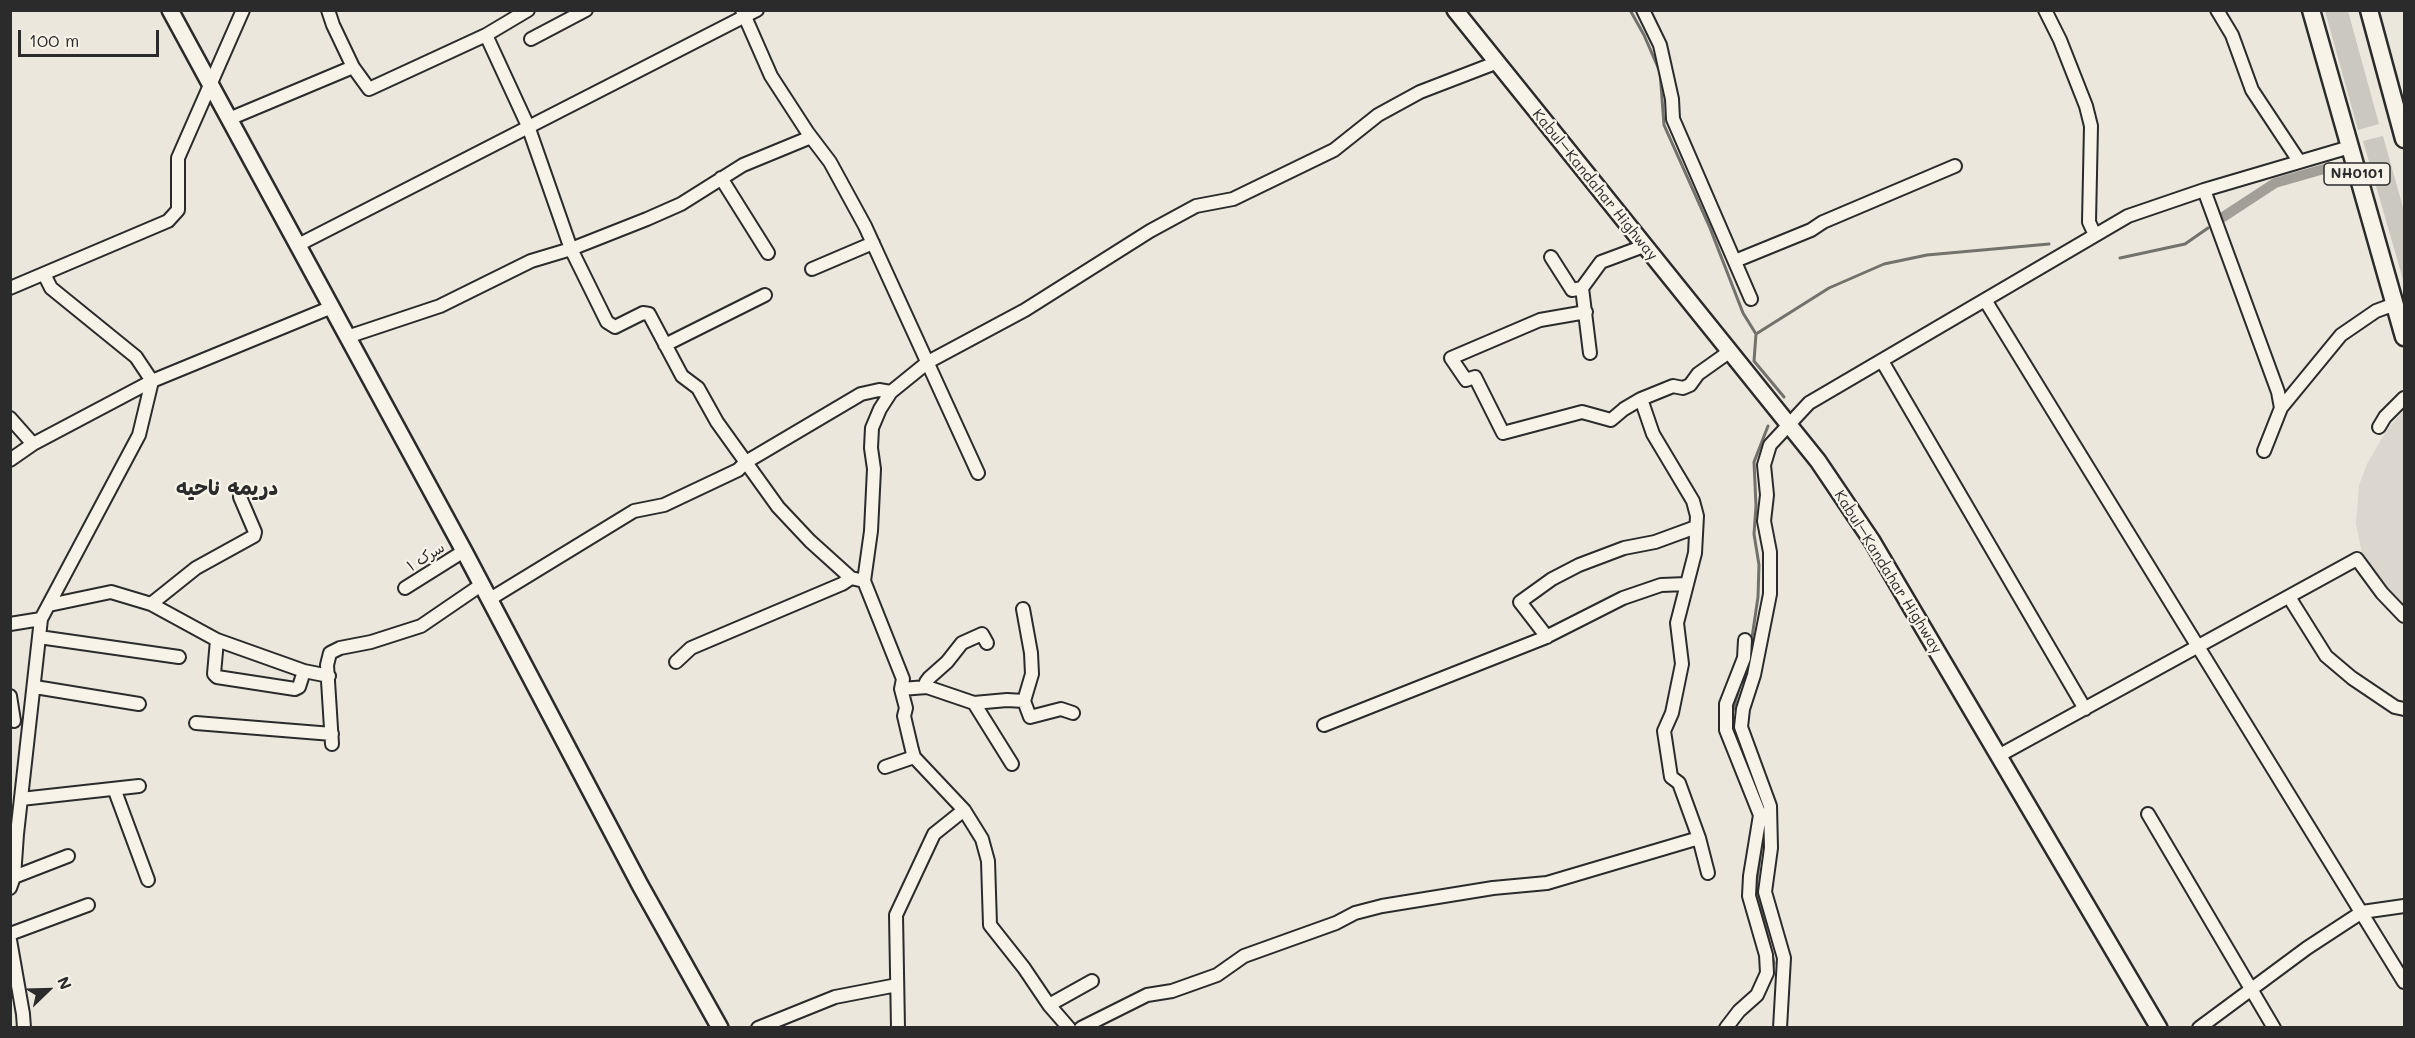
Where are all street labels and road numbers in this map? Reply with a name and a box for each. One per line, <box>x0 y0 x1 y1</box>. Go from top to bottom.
street label: Kabul–Kandahar Highway <box>1528 106 1662 264</box>
road number: NH0101 <box>2324 163 2390 185</box>
street label: Kabul–Kandahar Highway <box>1830 487 1946 657</box>
street label: سرک ۱ <box>404 538 448 576</box>

